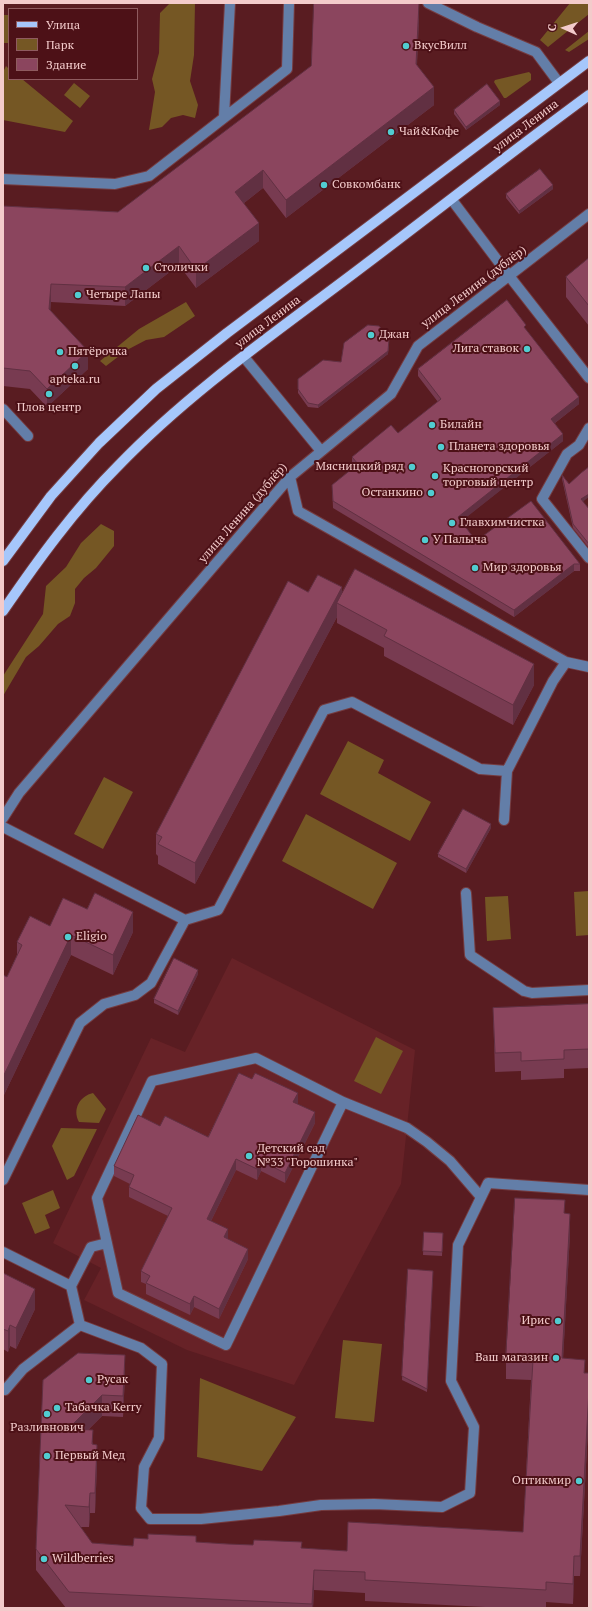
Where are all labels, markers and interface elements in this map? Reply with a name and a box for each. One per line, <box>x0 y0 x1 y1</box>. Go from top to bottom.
legend <box>8 8 138 80</box>
north arrow <box>544 8 584 48</box>
text: Улица <box>46 17 80 32</box>
text: С <box>545 23 559 31</box>
text: Парк <box>46 37 74 52</box>
place label: ВкусВилл <box>414 39 467 53</box>
marker: ВкусВилл <box>401 41 411 51</box>
text: Здание <box>46 57 86 72</box>
street label: улица Ленина <box>491 97 561 155</box>
place label: Чай&Кофе <box>399 125 459 139</box>
marker: Чай&Кофе <box>386 127 396 137</box>
place label: Совкомбанк <box>332 178 401 192</box>
marker: Совкомбанк <box>319 180 329 190</box>
street label: улица Ленина (дублёр) <box>419 243 529 331</box>
place label: Столички <box>154 261 208 275</box>
marker: Столички <box>141 263 151 273</box>
place label: Четыре Лапы <box>86 288 161 302</box>
marker: Четыре Лапы <box>73 290 83 300</box>
street label: улица Ленина <box>233 293 303 351</box>
place label: Джан <box>379 328 409 342</box>
marker: Джан <box>366 330 376 340</box>
place label: Лига ставок <box>453 342 519 356</box>
marker: Лига ставок <box>522 344 532 354</box>
place label: Пятёрочка <box>68 345 127 359</box>
marker: Пятёрочка <box>55 347 65 357</box>
marker: apteka.ru <box>70 361 80 371</box>
place label: apteka.ru <box>50 373 100 387</box>
marker: Плов центр <box>44 389 54 399</box>
place label: Плов центр <box>17 401 81 415</box>
place label: Билайн <box>440 418 482 432</box>
marker: Билайн <box>427 420 437 430</box>
place label: Планета здоровья <box>449 440 550 454</box>
marker: Планета здоровья <box>436 442 446 452</box>
street label: улица Ленина (дублёр) <box>196 460 290 566</box>
place label: Мясницкий ряд <box>316 460 404 474</box>
marker: Мясницкий ряд <box>407 462 417 472</box>
place label: Красногорский торговый центр <box>443 462 533 490</box>
marker: Красногорский торговый центр <box>430 471 440 481</box>
place label: Останкино <box>362 486 423 500</box>
marker: Останкино <box>426 488 436 498</box>
place label: Главхимчистка <box>460 516 545 530</box>
marker: Главхимчистка <box>447 518 457 528</box>
place label: У Палыча <box>433 533 487 547</box>
marker: У Палыча <box>420 535 430 545</box>
place label: Мир здоровья <box>483 561 562 575</box>
marker: Мир здоровья <box>470 563 480 573</box>
place label: Eligio <box>76 930 107 944</box>
marker: Eligio <box>63 932 73 942</box>
place label: Детский сад №33 "Горошинка" <box>257 1142 358 1170</box>
marker: Детский сад №33 "Горошинка" <box>244 1151 254 1161</box>
place label: Ирис <box>521 1314 550 1328</box>
marker: Ирис <box>553 1316 563 1326</box>
place label: Ваш магазин <box>475 1351 548 1365</box>
marker: Ваш магазин <box>551 1353 561 1363</box>
place label: Русак <box>97 1373 128 1387</box>
marker: Русак <box>84 1375 94 1385</box>
place label: Табачка Kerry <box>65 1401 142 1415</box>
marker: Табачка Kerry <box>52 1403 62 1413</box>
marker: Разливнович <box>42 1409 52 1419</box>
place label: Разливнович <box>10 1421 84 1435</box>
place label: Первый Мед <box>55 1449 125 1463</box>
marker: Первый Мед <box>42 1451 52 1461</box>
place label: Оптикмир <box>512 1474 571 1488</box>
marker: Оптикмир <box>574 1476 584 1486</box>
place label: Wildberries <box>52 1552 114 1566</box>
marker: Wildberries <box>39 1554 49 1564</box>

